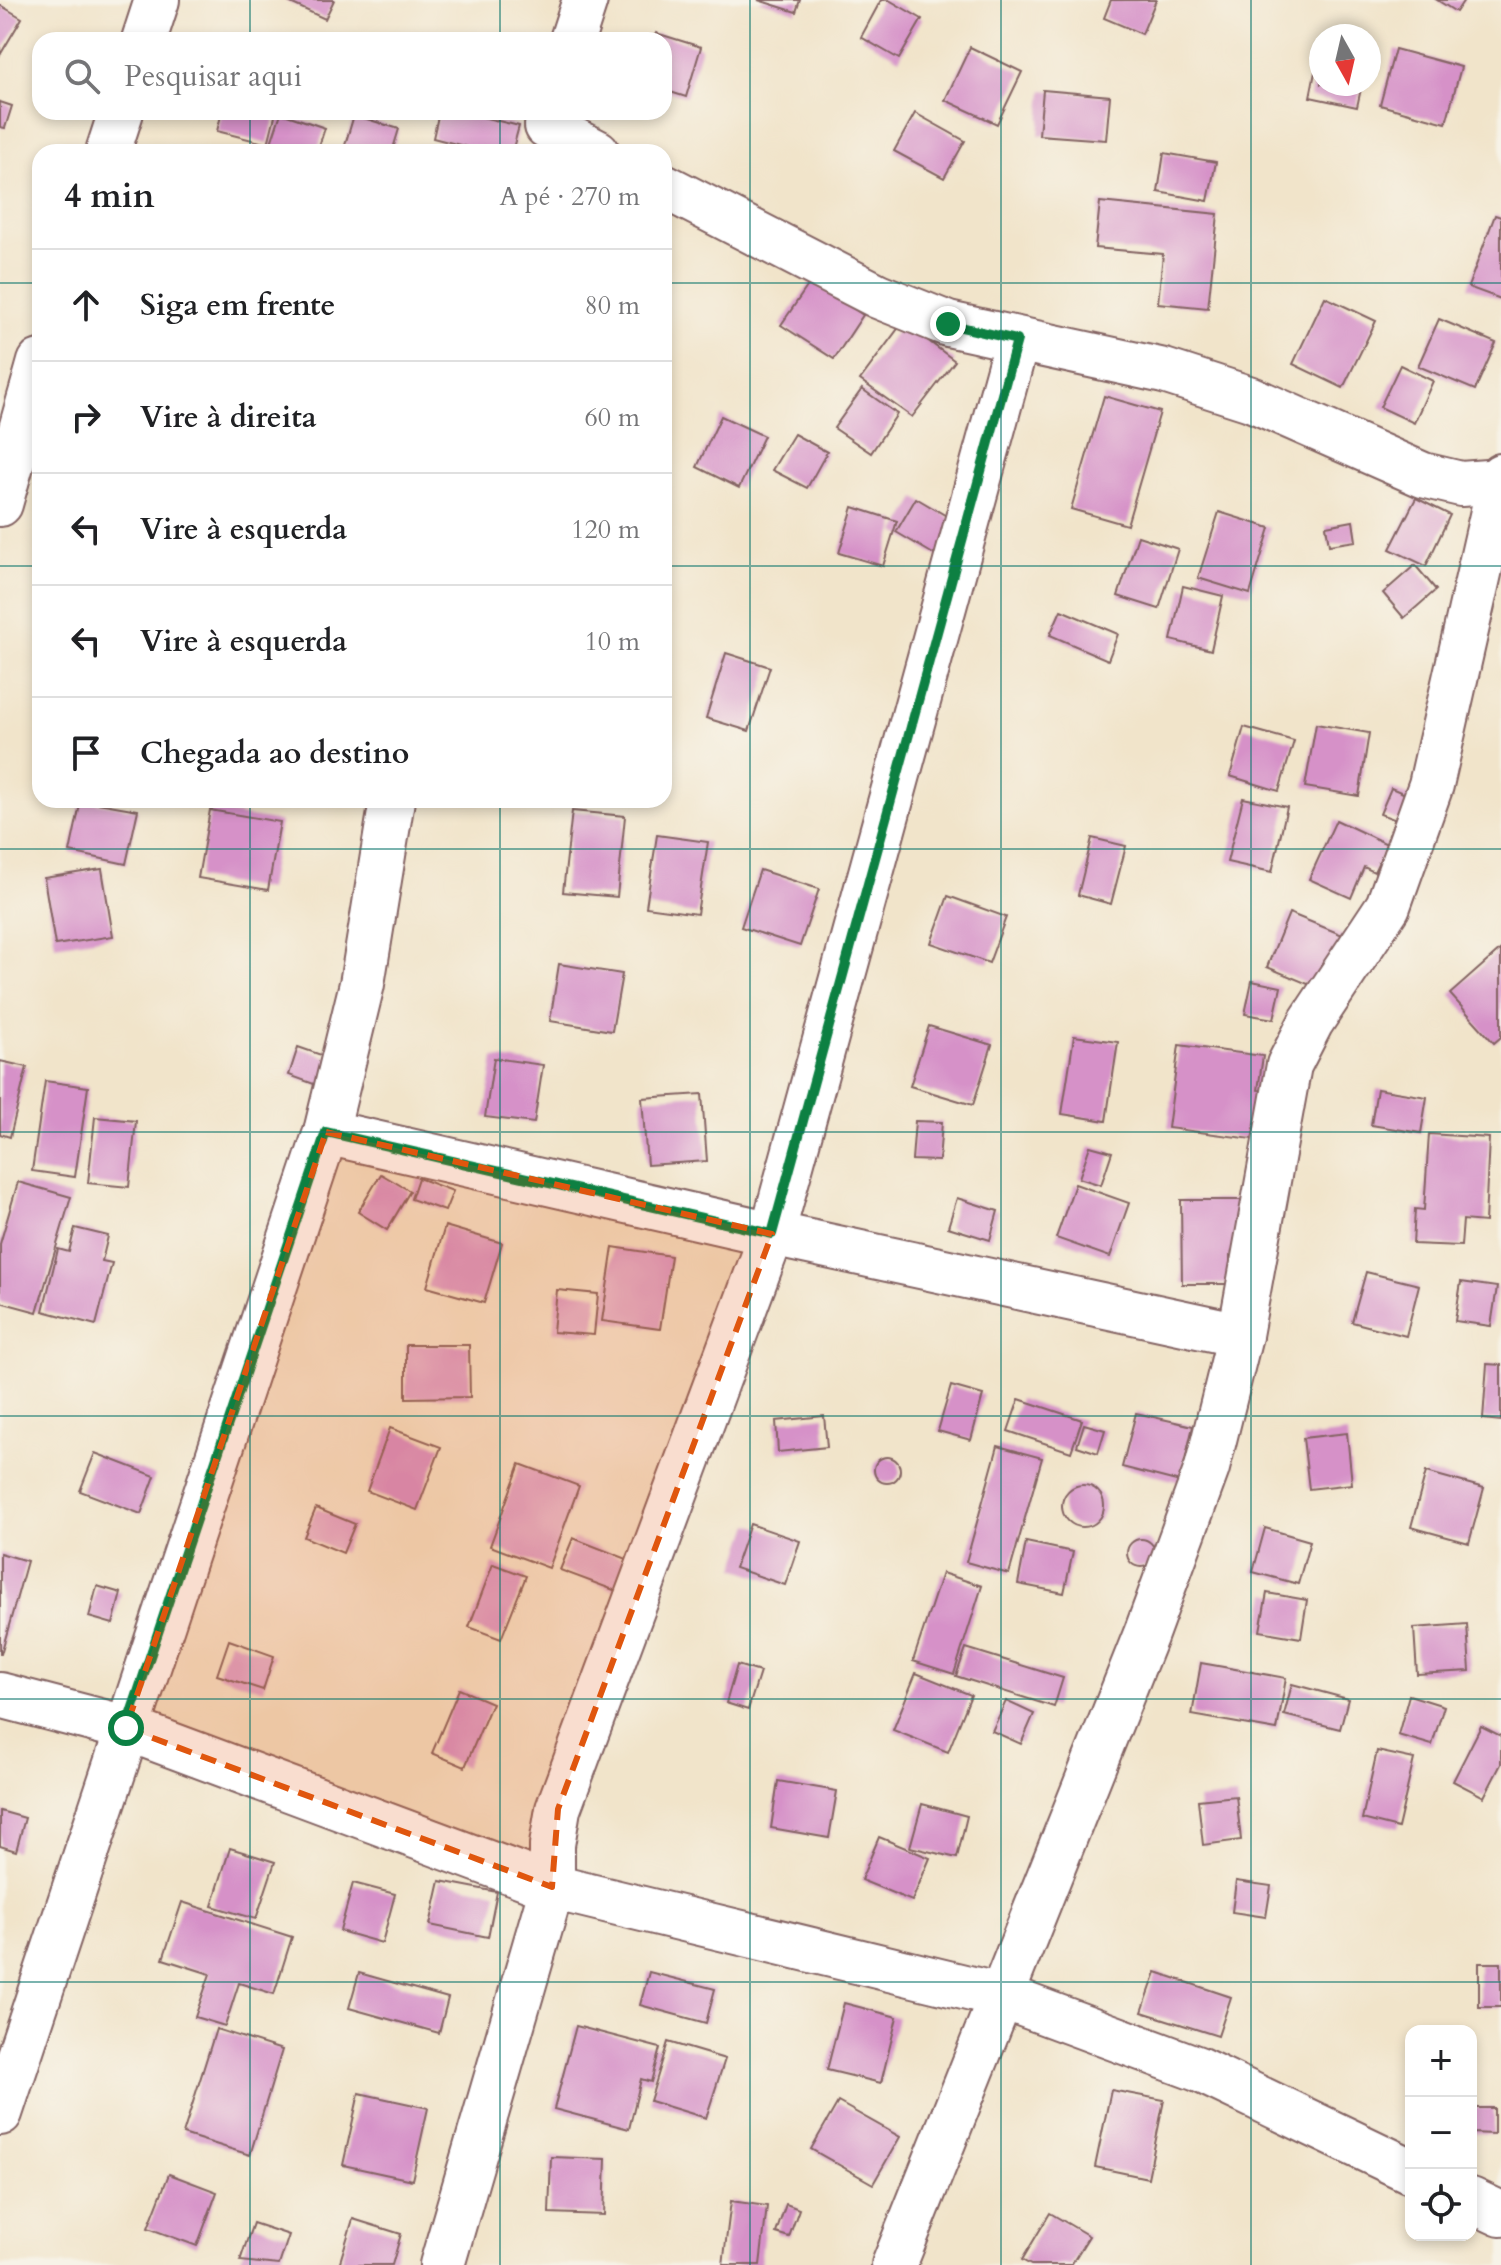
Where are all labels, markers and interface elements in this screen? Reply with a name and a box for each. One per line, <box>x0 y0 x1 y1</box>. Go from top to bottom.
north arrow <box>1309 24 1381 96</box>
search box <box>32 32 672 120</box>
icon: search <box>60 54 104 98</box>
text: Pesquisar aqui <box>124 56 302 97</box>
text: 4 min <box>64 173 155 219</box>
text: A pé · 270 m <box>499 179 640 214</box>
icon: ahead <box>64 283 108 327</box>
text: Siga em frente <box>140 285 335 326</box>
text: 80 m <box>584 288 640 323</box>
route end <box>930 306 966 342</box>
icon: right <box>64 395 108 439</box>
text: Vire à direita <box>140 397 317 438</box>
text: 60 m <box>584 400 640 435</box>
icon: left <box>64 507 108 551</box>
text: Vire à esquerda <box>140 509 347 550</box>
text: 120 m <box>571 512 640 547</box>
icon: left <box>64 619 108 663</box>
text: Vire à esquerda <box>140 621 347 662</box>
text: 10 m <box>584 624 640 659</box>
icon: arrive <box>64 731 108 775</box>
text: Chegada ao destino <box>140 733 409 774</box>
route start <box>108 1710 144 1746</box>
map controls <box>1405 2025 1477 2241</box>
button: + <box>1405 2025 1477 2097</box>
button: − <box>1405 2097 1477 2169</box>
button: locate <box>1405 2169 1477 2241</box>

